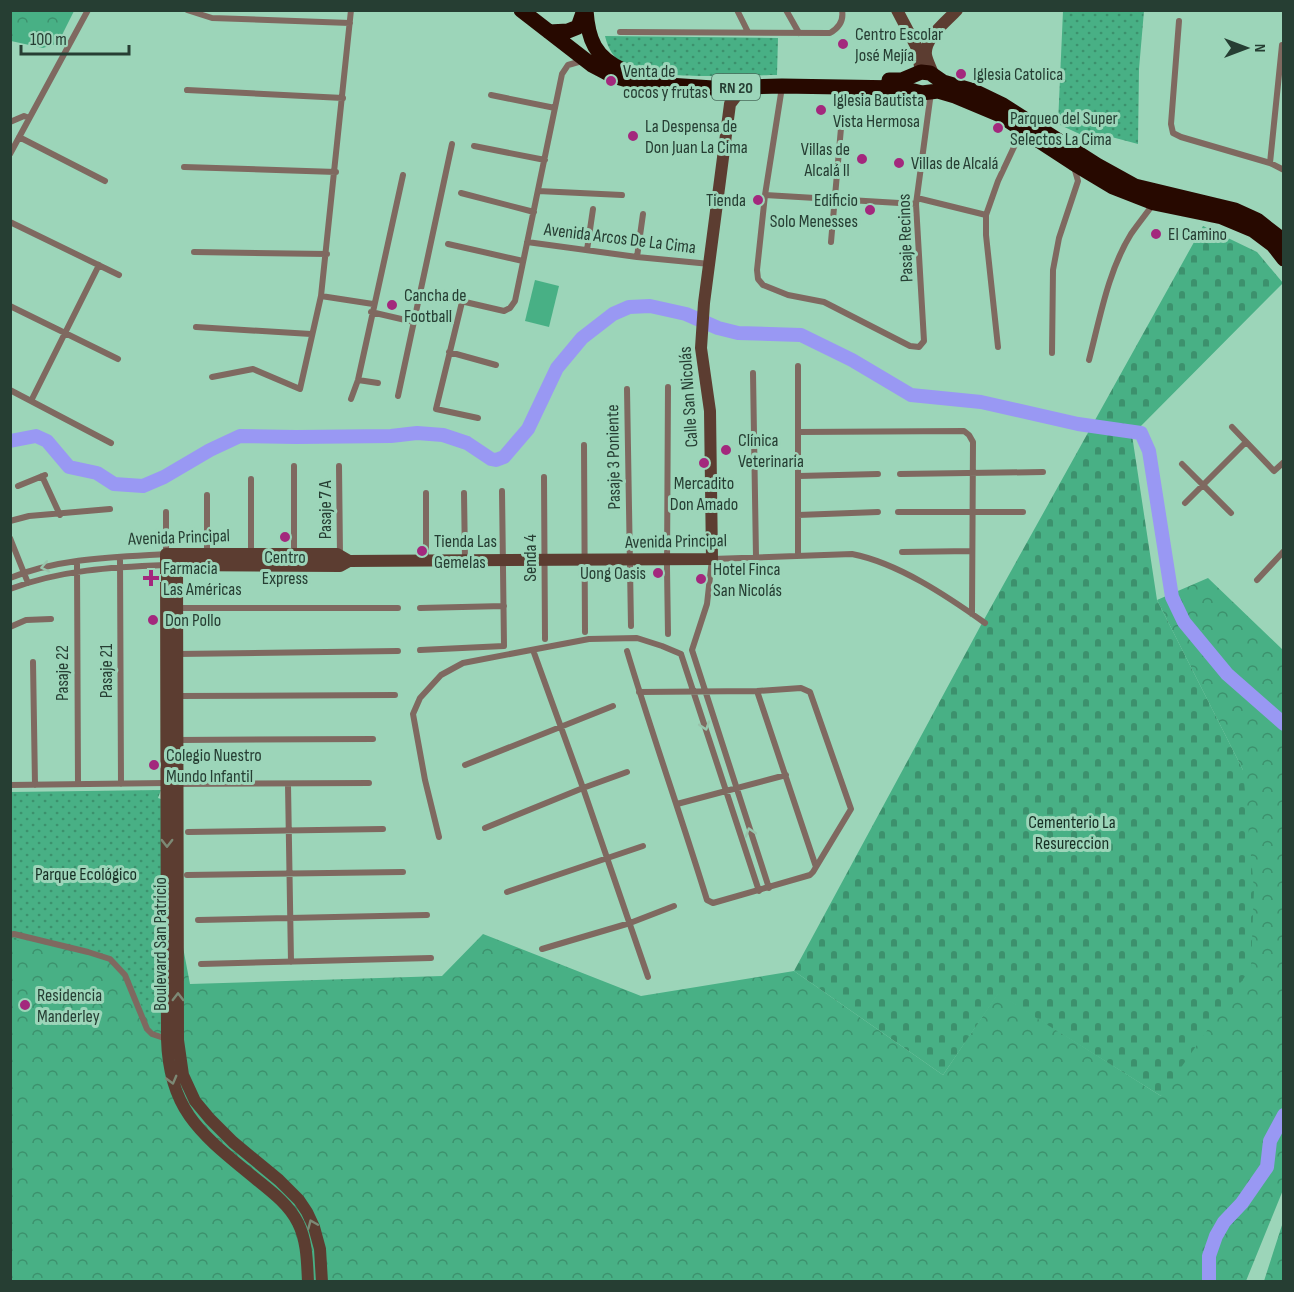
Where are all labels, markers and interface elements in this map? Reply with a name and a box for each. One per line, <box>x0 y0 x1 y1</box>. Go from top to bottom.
scale bar <box>21 18 129 56</box>
north arrow <box>1216 18 1276 78</box>
place label: Centro Escolar José Mejía <box>854 24 943 66</box>
text: 100 m <box>30 29 67 50</box>
marker: Centro Escolar José Mejía <box>836 37 850 51</box>
text: N <box>1250 44 1269 52</box>
place label: Venta de cocos y frutas <box>623 61 708 103</box>
place label: Iglesia Catolica <box>973 64 1063 85</box>
marker: Iglesia Catolica <box>954 67 968 81</box>
marker: Venta de cocos y frutas <box>604 74 618 88</box>
road number: RN 20 <box>712 74 760 100</box>
place label: Iglesia Bautista Vista Hermosa <box>833 90 924 132</box>
marker: Iglesia Bautista Vista Hermosa <box>814 103 828 117</box>
place label: Parqueo del Super Selectos La Cima <box>1010 108 1118 150</box>
place label: La Despensa de Don Juan La Cima <box>645 116 748 158</box>
marker: Parqueo del Super Selectos La Cima <box>991 121 1005 135</box>
marker: La Despensa de Don Juan La Cima <box>626 129 640 143</box>
place label: Villas de Alcalá II <box>801 139 850 181</box>
marker: Villas de Alcalá II <box>855 152 869 166</box>
place label: Villas de Alcalá <box>911 153 999 174</box>
marker: Villas de Alcalá <box>892 156 906 170</box>
place label: Tienda <box>706 190 746 211</box>
place label: Edificio Solo Menesses <box>770 190 858 232</box>
marker: Tienda <box>751 193 765 207</box>
street label: Pasaje Recinos <box>893 193 918 283</box>
marker: Edificio Solo Menesses <box>863 203 877 217</box>
street label: Avenida Arcos De La Cima <box>542 219 697 258</box>
place label: El Camino <box>1168 224 1227 245</box>
marker: El Camino <box>1149 227 1163 241</box>
place label: Cancha de Football <box>404 285 467 327</box>
marker: Cancha de Football <box>385 298 399 312</box>
street label: Calle San Nicolás <box>674 346 703 448</box>
street label: Pasaje 3 Poniente <box>602 404 625 510</box>
place label: Clínica Veterinaria <box>738 430 804 472</box>
marker: Clínica Veterinaria <box>719 443 733 457</box>
marker: Mercadito Don Amado <box>697 456 711 470</box>
place label: Mercadito Don Amado <box>670 473 738 515</box>
street label: Pasaje 7 A <box>315 480 336 539</box>
street label: Avenida Principal <box>127 525 230 550</box>
marker: Centro Express <box>278 530 292 544</box>
street label: Avenida Principal <box>624 530 727 553</box>
place label: Tienda Las Gemelas <box>434 531 497 573</box>
street label: Senda 4 <box>520 534 541 582</box>
marker: Tienda Las Gemelas <box>415 544 429 558</box>
place label: Centro Express <box>262 547 308 589</box>
place label: Farmacia Las Américas <box>163 558 242 600</box>
place label: Hotel Finca San Nicolás <box>713 559 782 601</box>
one-way arrow <box>41 560 51 573</box>
place label: Uong Oasis <box>580 563 646 584</box>
marker: Uong Oasis <box>651 566 665 580</box>
marker: Farmacia Las Américas <box>144 571 158 585</box>
marker: Hotel Finca San Nicolás <box>694 572 708 586</box>
place label: Don Pollo <box>165 610 221 631</box>
marker: Don Pollo <box>146 613 160 627</box>
street label: Pasaje 21 <box>96 643 117 698</box>
street label: Pasaje 22 <box>52 645 73 701</box>
one-way arrow <box>698 720 710 731</box>
place label: Colegio Nuestro Mundo Infantil <box>166 745 262 787</box>
marker: Colegio Nuestro Mundo Infantil <box>147 758 161 772</box>
park label: Cementerio La Resureccion <box>1028 812 1116 854</box>
one-way arrow <box>745 827 757 838</box>
one-way arrow <box>161 839 173 848</box>
park label: Parque Ecológico <box>35 864 137 885</box>
street label: Boulevard San Patricio <box>150 877 171 1011</box>
place label: Residencia Manderley <box>37 985 102 1027</box>
one-way arrow <box>172 992 184 1001</box>
marker: Residencia Manderley <box>18 998 32 1012</box>
one-way arrow <box>164 1075 177 1085</box>
one-way arrow <box>307 1220 319 1231</box>

